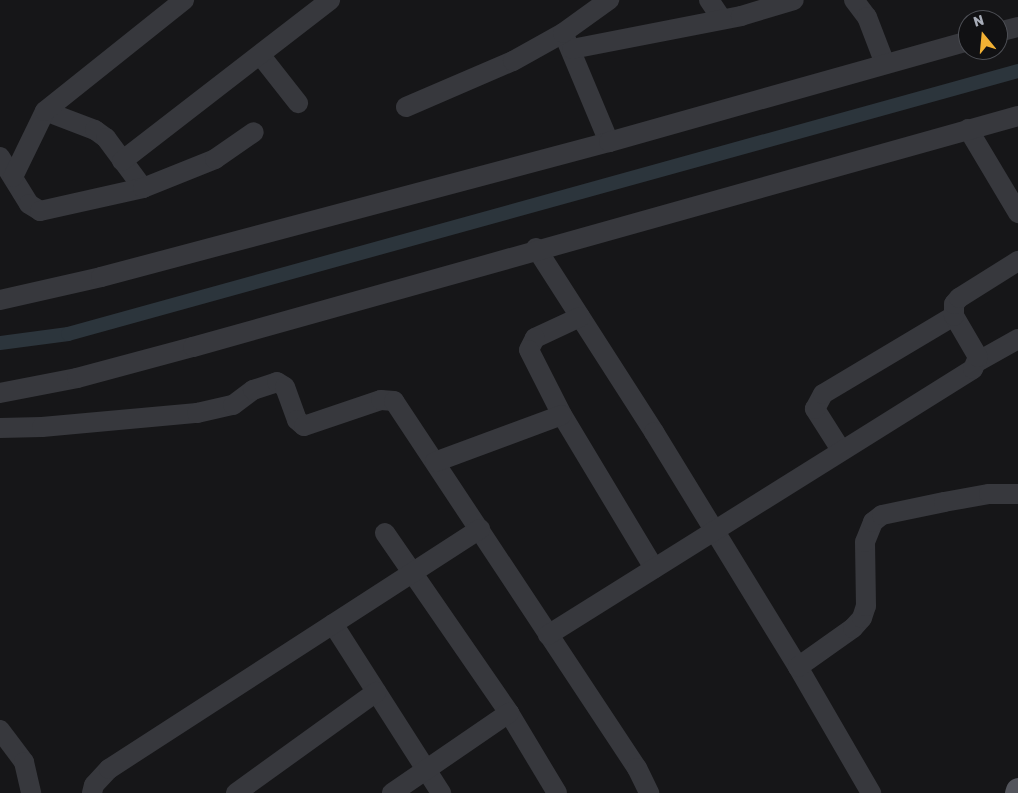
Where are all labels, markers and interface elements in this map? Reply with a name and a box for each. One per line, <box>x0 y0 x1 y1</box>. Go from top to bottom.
north arrow <box>958 10 1008 60</box>
text: N <box>971 12 986 31</box>

